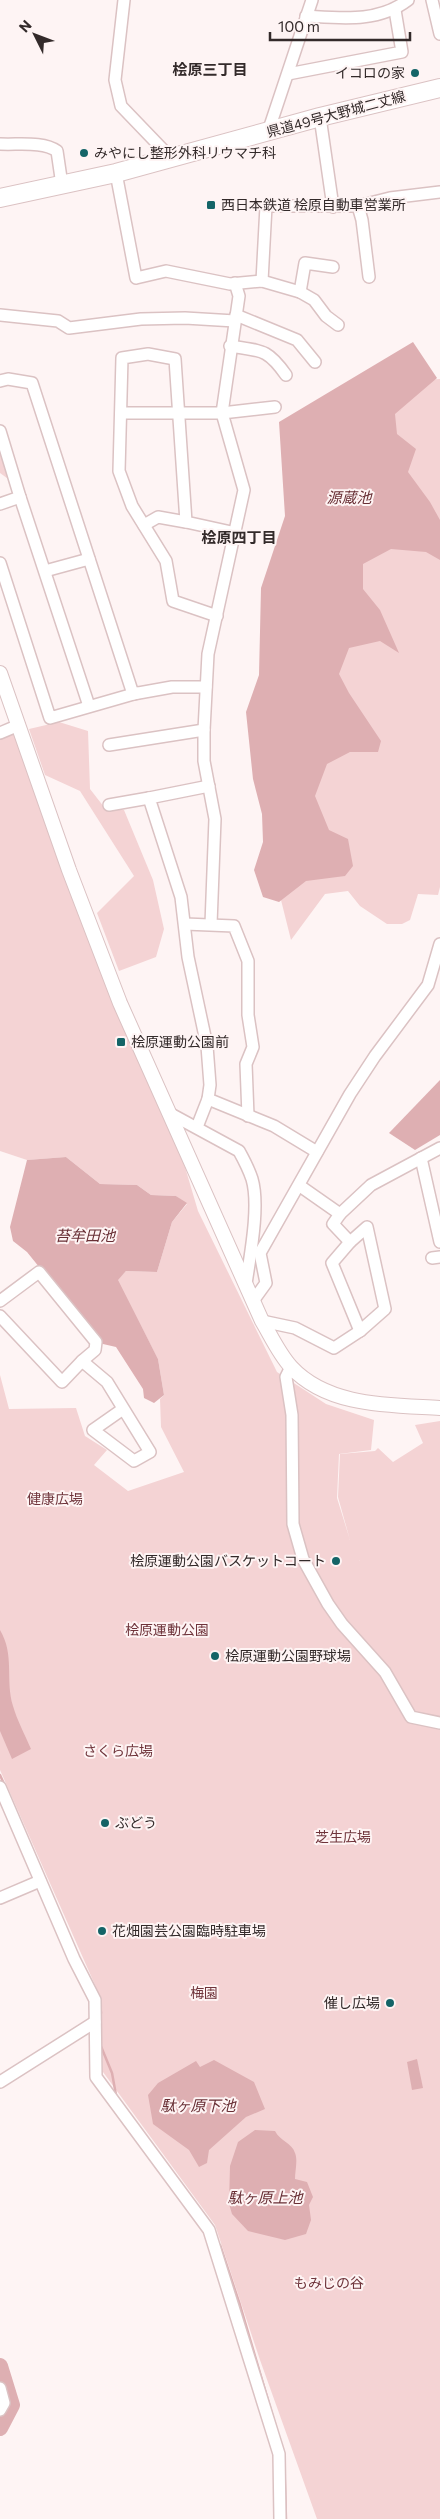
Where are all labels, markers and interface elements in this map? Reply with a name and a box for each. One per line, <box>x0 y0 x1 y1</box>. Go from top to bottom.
north arrow <box>10 10 60 60</box>
scale bar <box>270 10 410 42</box>
text: N <box>15 16 35 36</box>
text: 100 m <box>278 17 320 35</box>
district label: 桧原三丁目 <box>172 60 248 78</box>
place label: イコロの家 <box>335 64 405 81</box>
marker: イコロの家 <box>409 67 421 79</box>
street label: 県道49号大野城二丈線 <box>265 87 407 140</box>
place label: みやにし整形外科リウマチ科 <box>94 144 276 161</box>
marker: みやにし整形外科リウマチ科 <box>78 147 90 159</box>
place label: 西日本鉄道 桧原自動車営業所 <box>221 196 406 213</box>
marker: 西日本鉄道 桧原自動車営業所 <box>205 199 217 211</box>
water label: 源蔵池 <box>326 488 373 506</box>
district label: 桧原四丁目 <box>201 528 277 546</box>
place label: 桧原運動公園前 <box>131 1033 229 1050</box>
marker: 桧原運動公園前 <box>115 1036 127 1048</box>
water label: 苔牟田池 <box>55 1226 117 1244</box>
park label: 健康広場 <box>27 1490 83 1507</box>
place label: 桧原運動公園バスケットコート <box>130 1552 326 1569</box>
marker: 桧原運動公園バスケットコート <box>330 1555 342 1567</box>
park label: 桧原運動公園 <box>125 1621 209 1638</box>
place label: 桧原運動公園野球場 <box>225 1647 351 1664</box>
marker: 桧原運動公園野球場 <box>209 1650 221 1662</box>
park label: さくら広場 <box>83 1742 153 1759</box>
place label: ぶどう <box>115 1814 157 1831</box>
marker: ぶどう <box>99 1817 111 1829</box>
park label: 芝生広場 <box>315 1828 371 1845</box>
place label: 花畑園芸公園臨時駐車場 <box>112 1922 266 1939</box>
marker: 花畑園芸公園臨時駐車場 <box>96 1925 108 1937</box>
park label: 梅園 <box>190 1984 218 2001</box>
place label: 催し広場 <box>324 1994 380 2011</box>
marker: 催し広場 <box>384 1997 396 2009</box>
water label: 駄ヶ原下池 <box>160 2096 237 2114</box>
water label: 駄ヶ原上池 <box>227 2188 304 2206</box>
park label: もみじの谷 <box>294 2274 364 2291</box>

